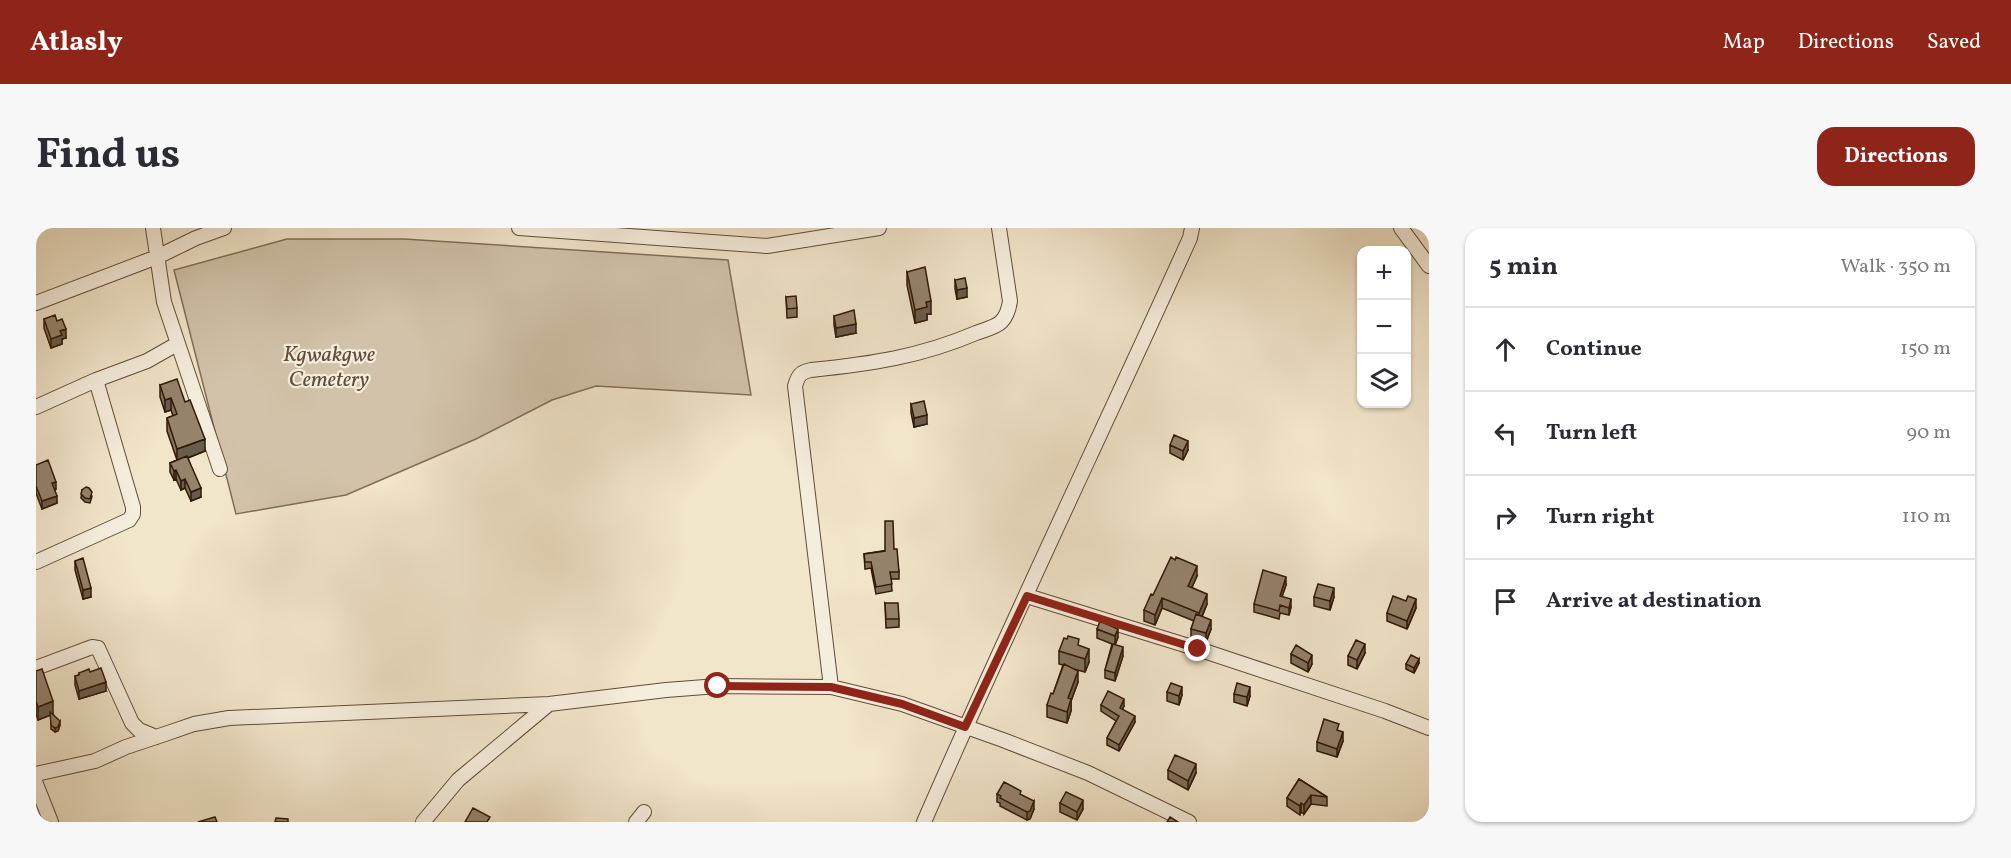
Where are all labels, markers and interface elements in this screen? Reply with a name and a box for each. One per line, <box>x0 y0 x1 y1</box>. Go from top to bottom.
text: Atlasly <box>30 23 123 62</box>
text: Map <box>1723 28 1765 57</box>
text: Directions <box>1798 28 1894 57</box>
text: Saved <box>1927 28 1981 57</box>
text: Find us <box>36 127 180 186</box>
button: Directions <box>1817 127 1975 186</box>
map controls <box>1357 246 1411 408</box>
button: + <box>1357 246 1411 300</box>
text: 5 min <box>1489 249 1558 285</box>
text: Walk · 350 m <box>1840 253 1951 281</box>
button: − <box>1357 300 1411 354</box>
icon: ahead <box>1489 333 1522 366</box>
text: Continue <box>1546 334 1642 365</box>
text: 150 m <box>1900 335 1951 363</box>
park label: Kgwakgwe Cemetery <box>283 340 375 396</box>
button: layers <box>1357 354 1411 408</box>
icon: left <box>1489 417 1522 450</box>
text: Turn left <box>1546 418 1637 449</box>
text: 90 m <box>1907 419 1951 447</box>
icon: right <box>1489 501 1522 534</box>
text: Turn right <box>1546 502 1654 533</box>
text: 110 m <box>1902 503 1951 531</box>
icon: arrive <box>1489 585 1522 618</box>
text: Arrive at destination <box>1546 586 1762 617</box>
route end <box>1184 635 1210 661</box>
route start <box>704 672 730 698</box>

